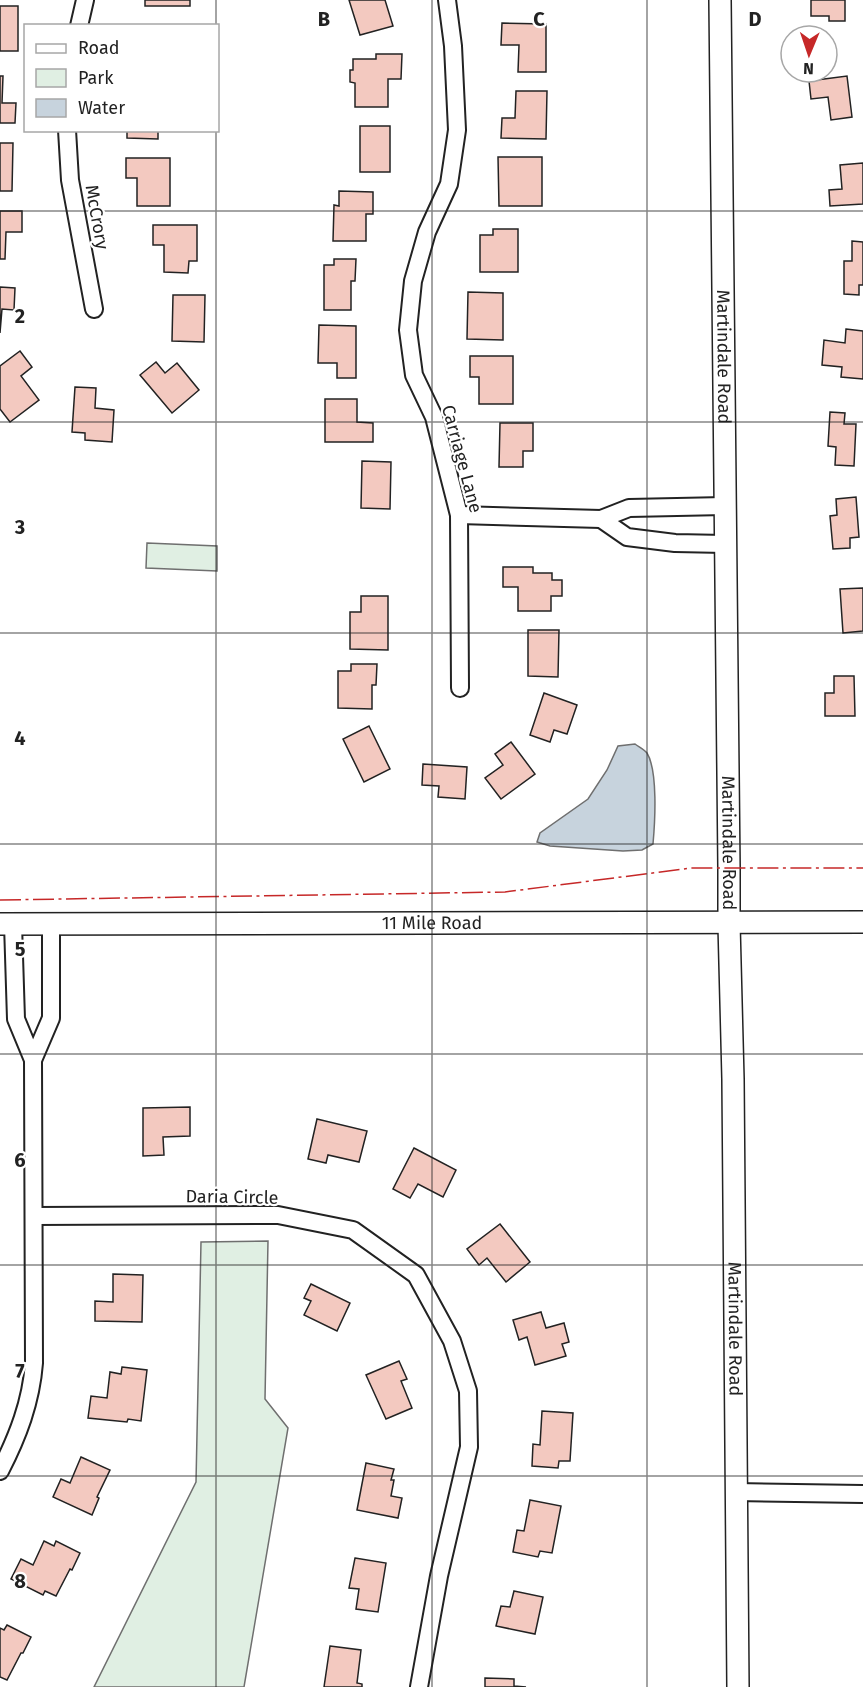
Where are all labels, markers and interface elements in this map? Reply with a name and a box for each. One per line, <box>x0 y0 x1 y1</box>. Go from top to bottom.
text: B <box>318 7 330 31</box>
text: C <box>533 7 545 31</box>
text: D <box>748 7 762 31</box>
legend <box>24 24 219 132</box>
north arrow <box>779 24 839 84</box>
text: Road <box>78 37 120 59</box>
text: N <box>803 59 814 78</box>
text: Park <box>78 67 114 89</box>
text: Water <box>78 97 125 119</box>
street label: McCrory <box>81 183 114 251</box>
street label: Martindale Road <box>712 290 735 424</box>
text: 2 <box>15 304 25 328</box>
street label: Carriage Lane <box>437 403 487 515</box>
text: 3 <box>14 515 25 539</box>
text: 4 <box>14 726 26 750</box>
street label: Martindale Road <box>717 776 740 910</box>
street label: 11 Mile Road <box>382 912 482 934</box>
text: 5 <box>15 937 26 961</box>
text: 6 <box>14 1148 26 1172</box>
street label: Daria Circle <box>185 1185 279 1209</box>
street label: Martindale Road <box>724 1262 747 1396</box>
text: 7 <box>15 1359 25 1383</box>
text: 8 <box>14 1569 26 1593</box>

